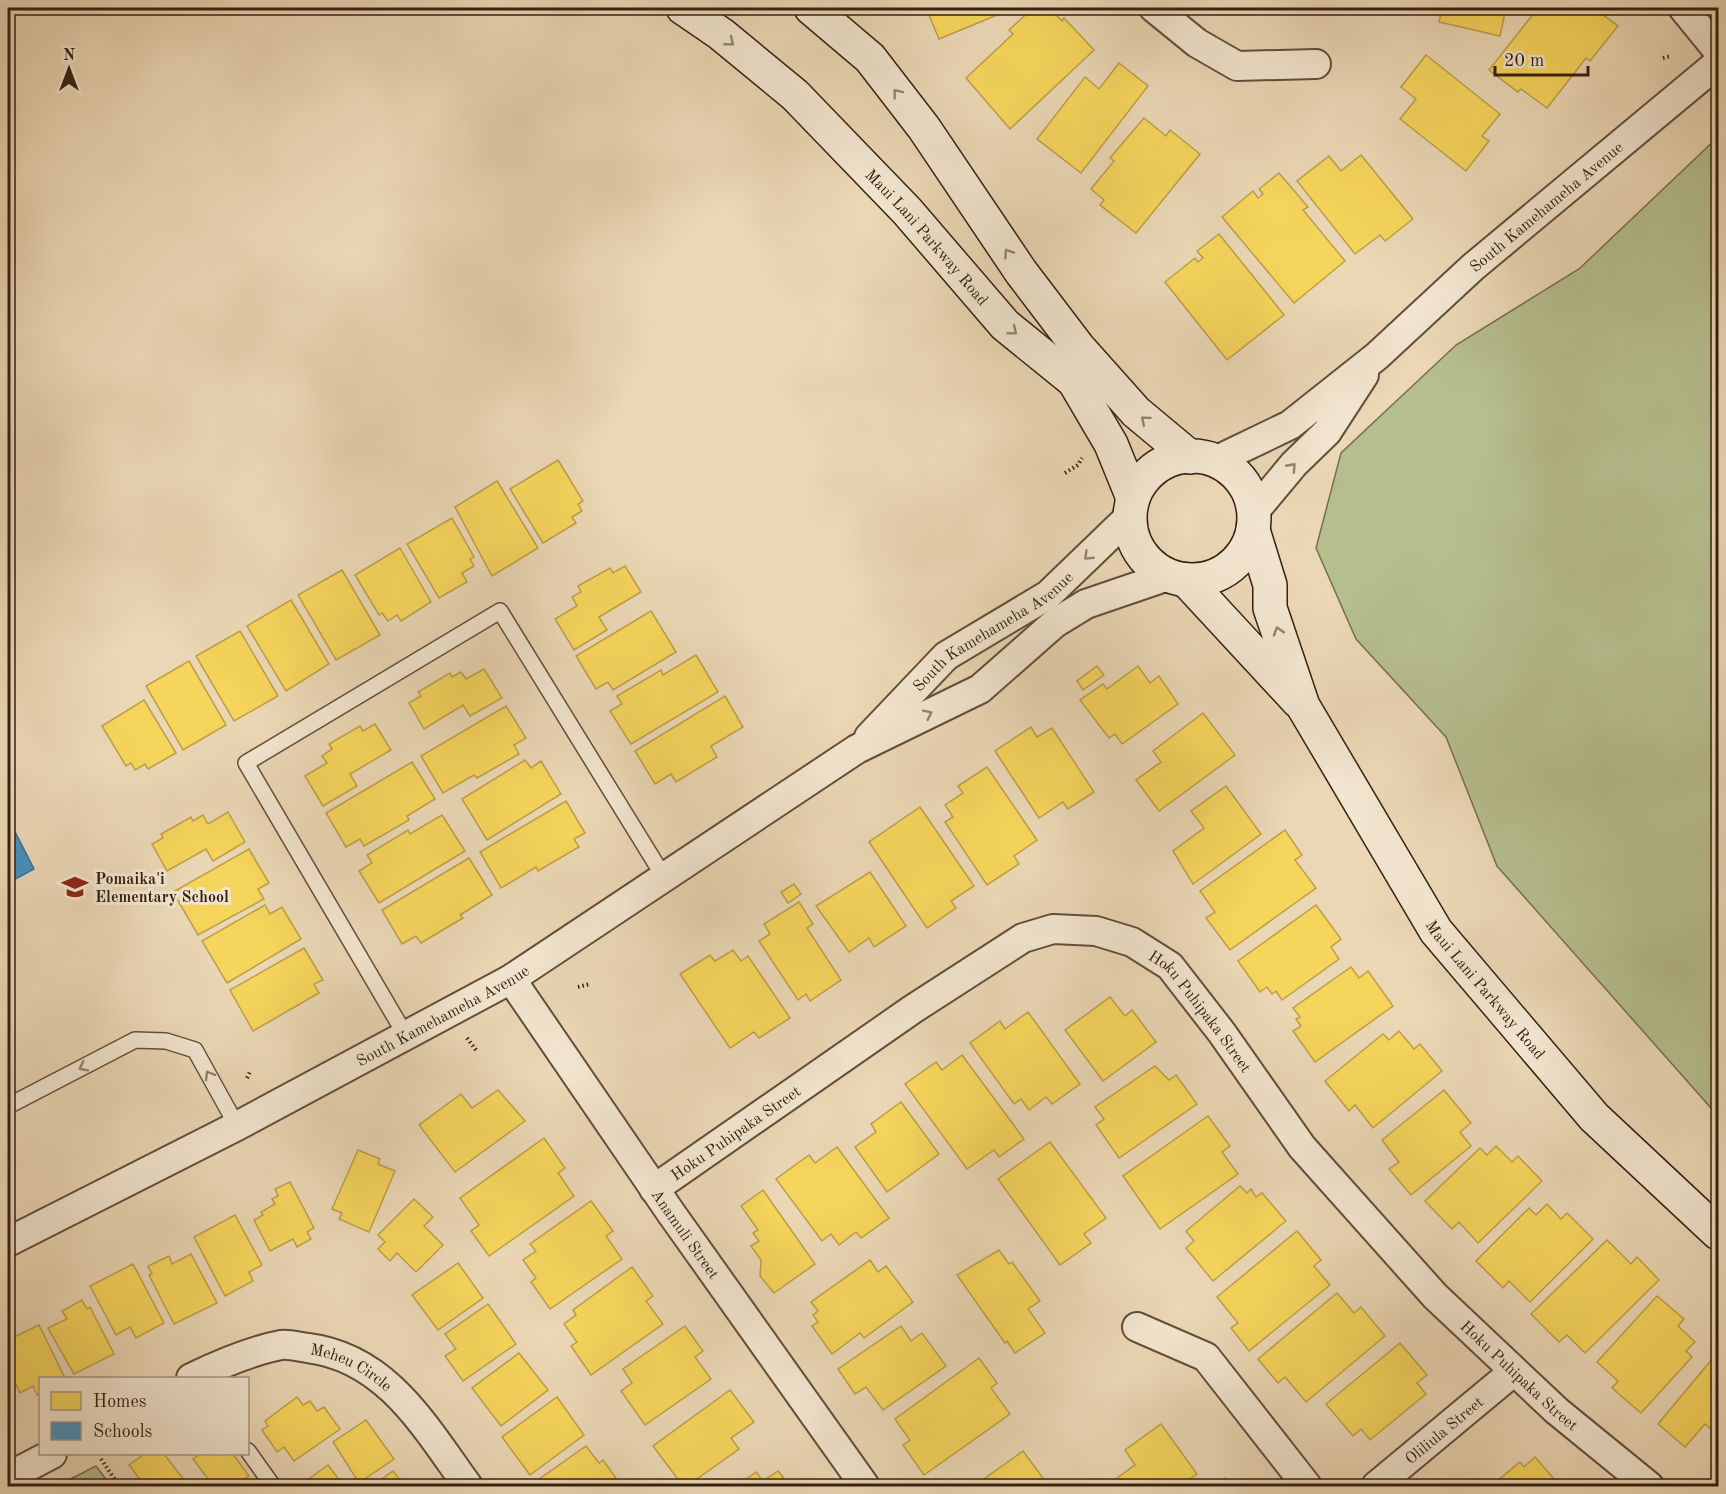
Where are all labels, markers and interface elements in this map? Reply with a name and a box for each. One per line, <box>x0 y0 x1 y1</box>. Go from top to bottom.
one-way arrow <box>723 35 734 46</box>
north arrow <box>39 39 99 99</box>
scale bar <box>1495 39 1588 77</box>
text: N <box>63 48 76 64</box>
text: 20 m <box>1504 52 1544 70</box>
one-way arrow <box>893 89 904 100</box>
street label: South Kamehameha Avenue <box>1468 140 1627 276</box>
street label: Maui Lani Parkway Road <box>861 167 990 309</box>
one-way arrow <box>1004 249 1015 260</box>
one-way arrow <box>1006 324 1017 335</box>
one-way arrow <box>1141 416 1152 427</box>
one-way arrow <box>1285 464 1296 474</box>
one-way arrow <box>1084 549 1095 560</box>
street label: South Kamehameha Avenue <box>911 570 1077 695</box>
one-way arrow <box>1273 626 1285 637</box>
one-way arrow <box>922 710 933 722</box>
school or university icon: Pomaika'i Elementary School <box>60 872 90 902</box>
place label: Pomaika'i Elementary School <box>95 872 229 906</box>
street label: Maui Lani Parkway Road <box>1422 918 1547 1063</box>
street label: Hoku Puhipaka Street <box>1145 949 1253 1077</box>
street label: South Kamehameha Avenue <box>354 963 533 1070</box>
one-way arrow <box>78 1060 89 1072</box>
one-way arrow <box>205 1071 216 1081</box>
street label: Hoku Puhipaka Street <box>669 1083 804 1185</box>
street label: Anamuli Street <box>647 1187 722 1283</box>
street label: Hoku Puhipaka Street <box>1457 1318 1581 1435</box>
street label: Meheu Circle <box>309 1342 394 1395</box>
legend <box>39 1377 249 1455</box>
text: Homes <box>93 1393 147 1411</box>
street label: Oliliula Street <box>1403 1394 1487 1468</box>
text: Schools <box>93 1423 153 1441</box>

